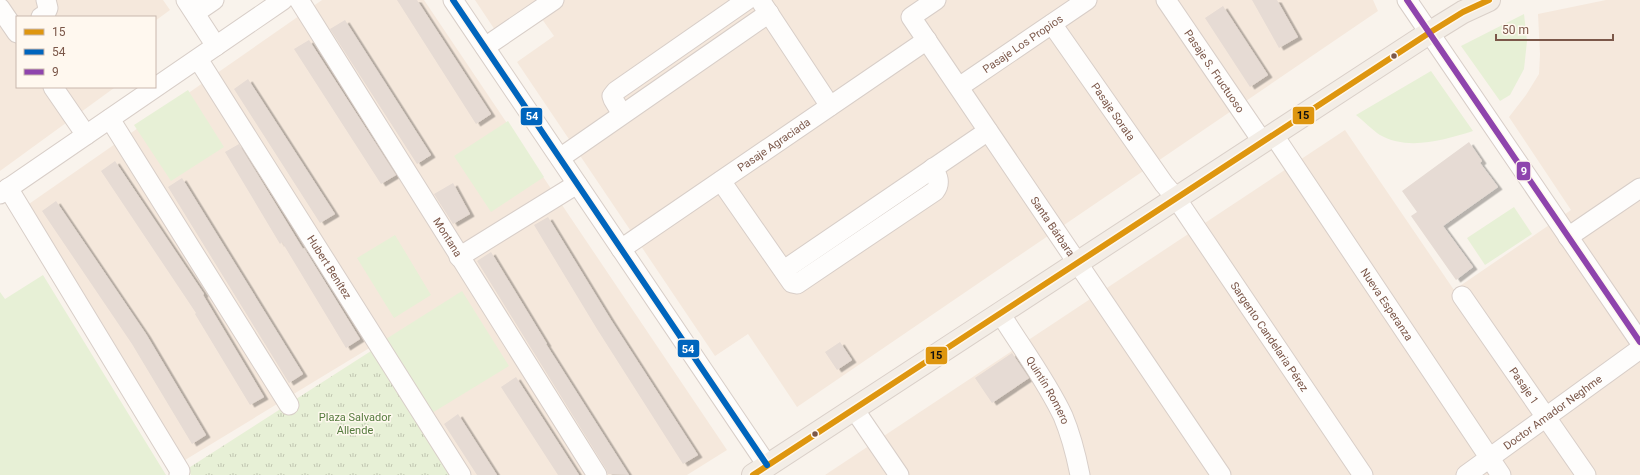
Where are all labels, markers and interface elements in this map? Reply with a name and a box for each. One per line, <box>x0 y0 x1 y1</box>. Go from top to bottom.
street label: Pasaje Los Propios <box>980 12 1066 76</box>
legend <box>16 16 156 88</box>
scale bar <box>1496 16 1613 42</box>
text: 50 m <box>1502 23 1529 37</box>
text: 15 <box>52 25 66 39</box>
street label: Pasaje S. Fructuoso <box>1182 27 1247 115</box>
text: 54 <box>52 45 66 59</box>
unlabelled marker <box>1389 51 1399 61</box>
text: 9 <box>52 65 59 79</box>
street label: Pasaje Sorata <box>1089 80 1138 143</box>
line badge: 15 <box>1292 106 1315 125</box>
line badge: 54 <box>520 107 543 126</box>
text: 15 <box>1297 109 1309 122</box>
text: 54 <box>526 110 539 123</box>
street label: Pasaje Agraciada <box>735 115 813 174</box>
line badge: 9 <box>1516 161 1531 181</box>
text: 9 <box>1521 165 1527 178</box>
street label: Santa Bárbara <box>1028 194 1077 259</box>
street label: Montana <box>431 215 465 259</box>
street label: Hubert Benítez <box>305 233 355 302</box>
street label: Nueva Esperanza <box>1358 266 1416 343</box>
street label: Sargento Candelaria Pérez <box>1228 279 1312 394</box>
line badge: 54 <box>677 339 700 358</box>
text: 54 <box>682 343 695 356</box>
line badge: 15 <box>925 346 948 365</box>
text: 15 <box>930 349 942 362</box>
street label: Quintín Romero <box>1023 354 1072 426</box>
street label: Pasaje 1 <box>1507 365 1541 407</box>
street label: Doctor Amador Neghme <box>1501 372 1605 452</box>
park label: Plaza Salvador Allende <box>319 411 391 437</box>
unlabelled marker <box>810 429 820 439</box>

